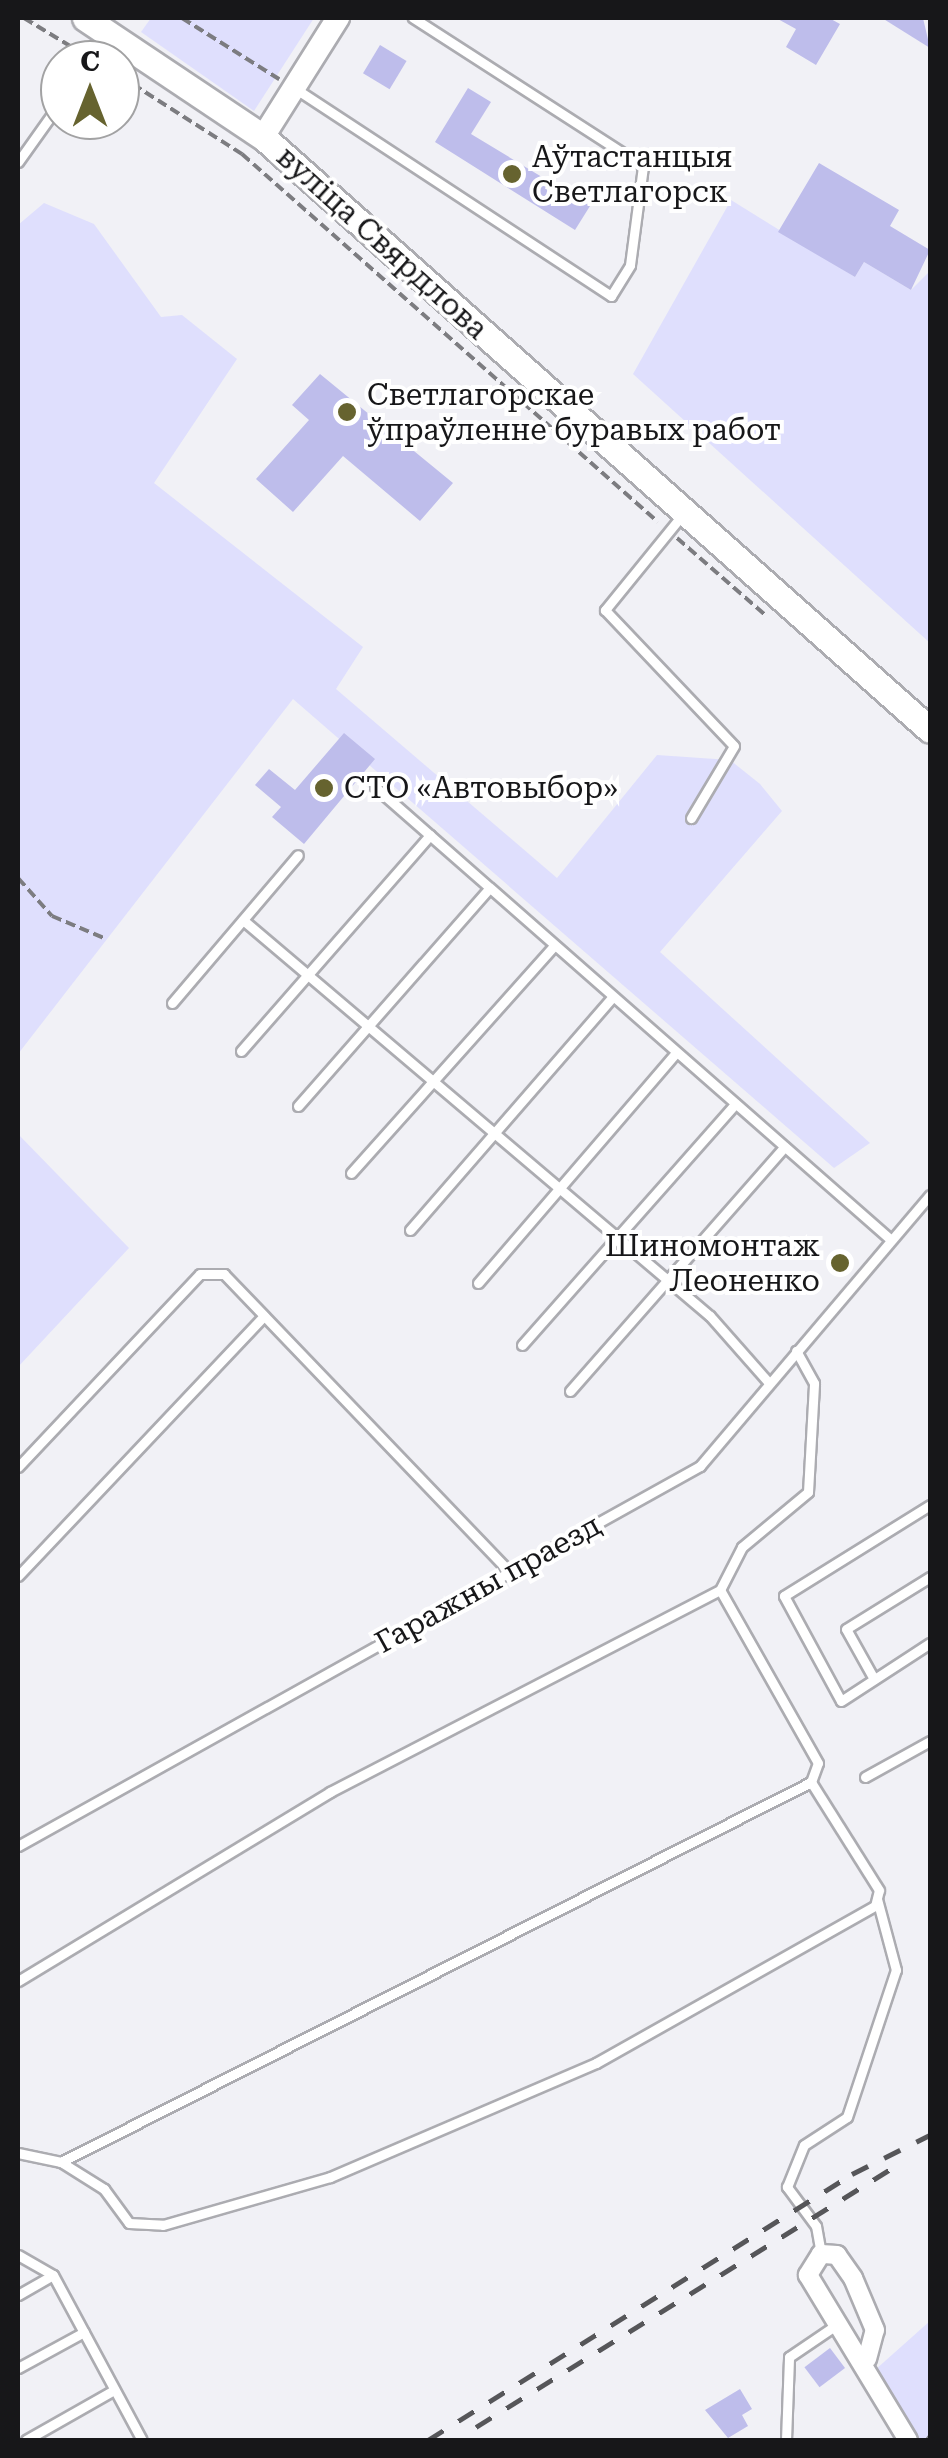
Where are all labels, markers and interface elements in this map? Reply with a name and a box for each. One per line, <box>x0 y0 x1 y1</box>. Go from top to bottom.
north arrow <box>40 40 140 140</box>
text: С <box>80 45 100 78</box>
street label: вуліца Свярдлова <box>269 139 495 347</box>
place label: Аўтастанцыя Светлагорск <box>532 139 732 210</box>
marker: Аўтастанцыя Светлагорск <box>501 163 523 185</box>
place label: Светлагорскае ўпраўленне буравых работ <box>367 377 781 448</box>
marker: Светлагорскае ўпраўленне буравых работ <box>336 401 358 423</box>
place label: СТО «Автовыбор» <box>344 770 618 806</box>
marker: СТО «Автовыбор» <box>313 777 335 799</box>
place label: Шиномонтаж Леоненко <box>605 1228 820 1298</box>
marker: Шиномонтаж Леоненко <box>829 1252 851 1274</box>
street label: Гаражны праезд <box>369 1507 607 1661</box>

